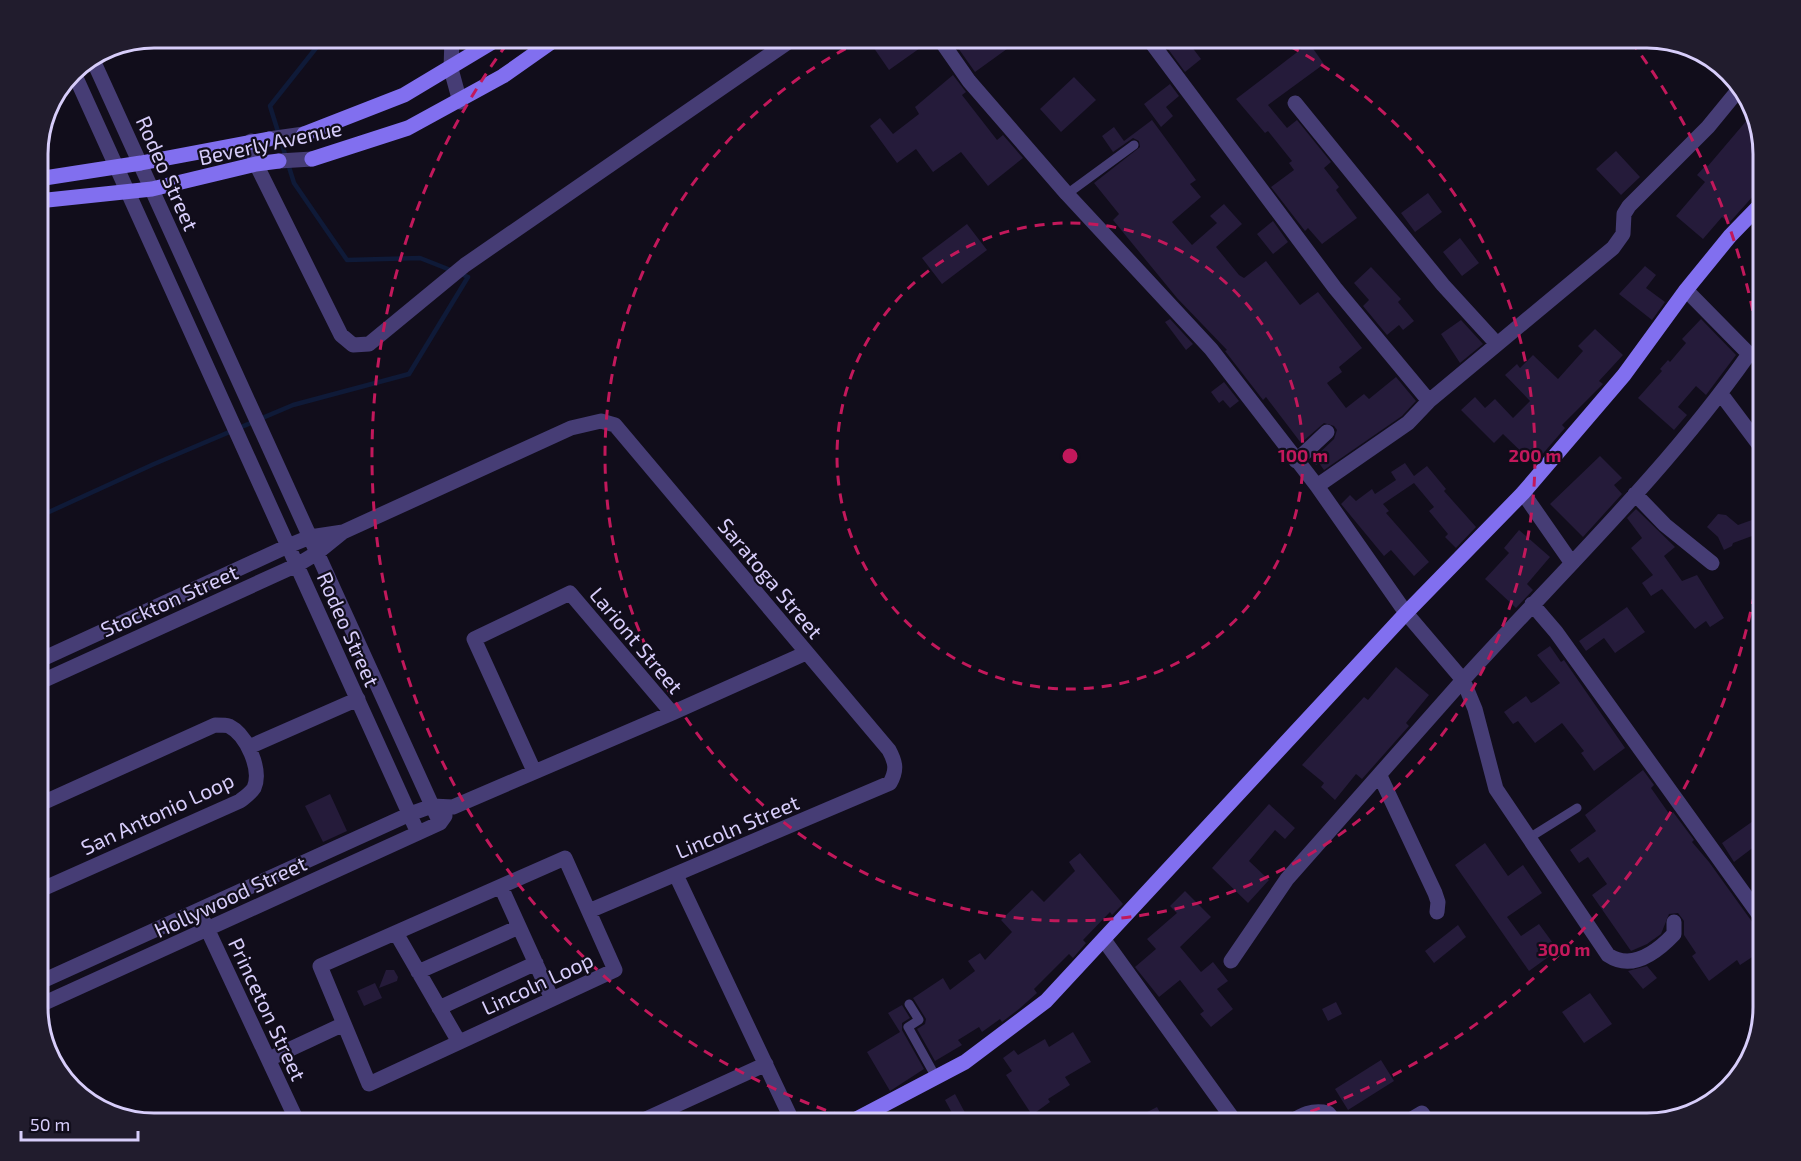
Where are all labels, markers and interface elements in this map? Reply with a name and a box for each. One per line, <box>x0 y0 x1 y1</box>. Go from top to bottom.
street label: Rodeo Street <box>132 112 204 234</box>
street label: Beverly Avenue <box>196 115 344 169</box>
text: 100 m <box>1278 444 1328 466</box>
text: 200 m <box>1509 444 1561 466</box>
centre of rings <box>1060 446 1080 466</box>
street label: Saratoga Street <box>713 513 829 643</box>
street label: Stockton Street <box>96 559 242 641</box>
street label: Rodeo Street <box>313 568 385 690</box>
street label: Lariont Street <box>585 582 689 698</box>
street label: San Antonio Loop <box>77 767 237 859</box>
street label: Lincoln Street <box>671 789 803 863</box>
street label: Hollywood Street <box>150 850 310 942</box>
street label: Princeton Street <box>224 934 312 1084</box>
text: 300 m <box>1538 938 1590 960</box>
street label: Lincoln Loop <box>477 946 597 1020</box>
scale bar <box>21 1104 138 1142</box>
text: 50 m <box>30 1113 70 1135</box>

